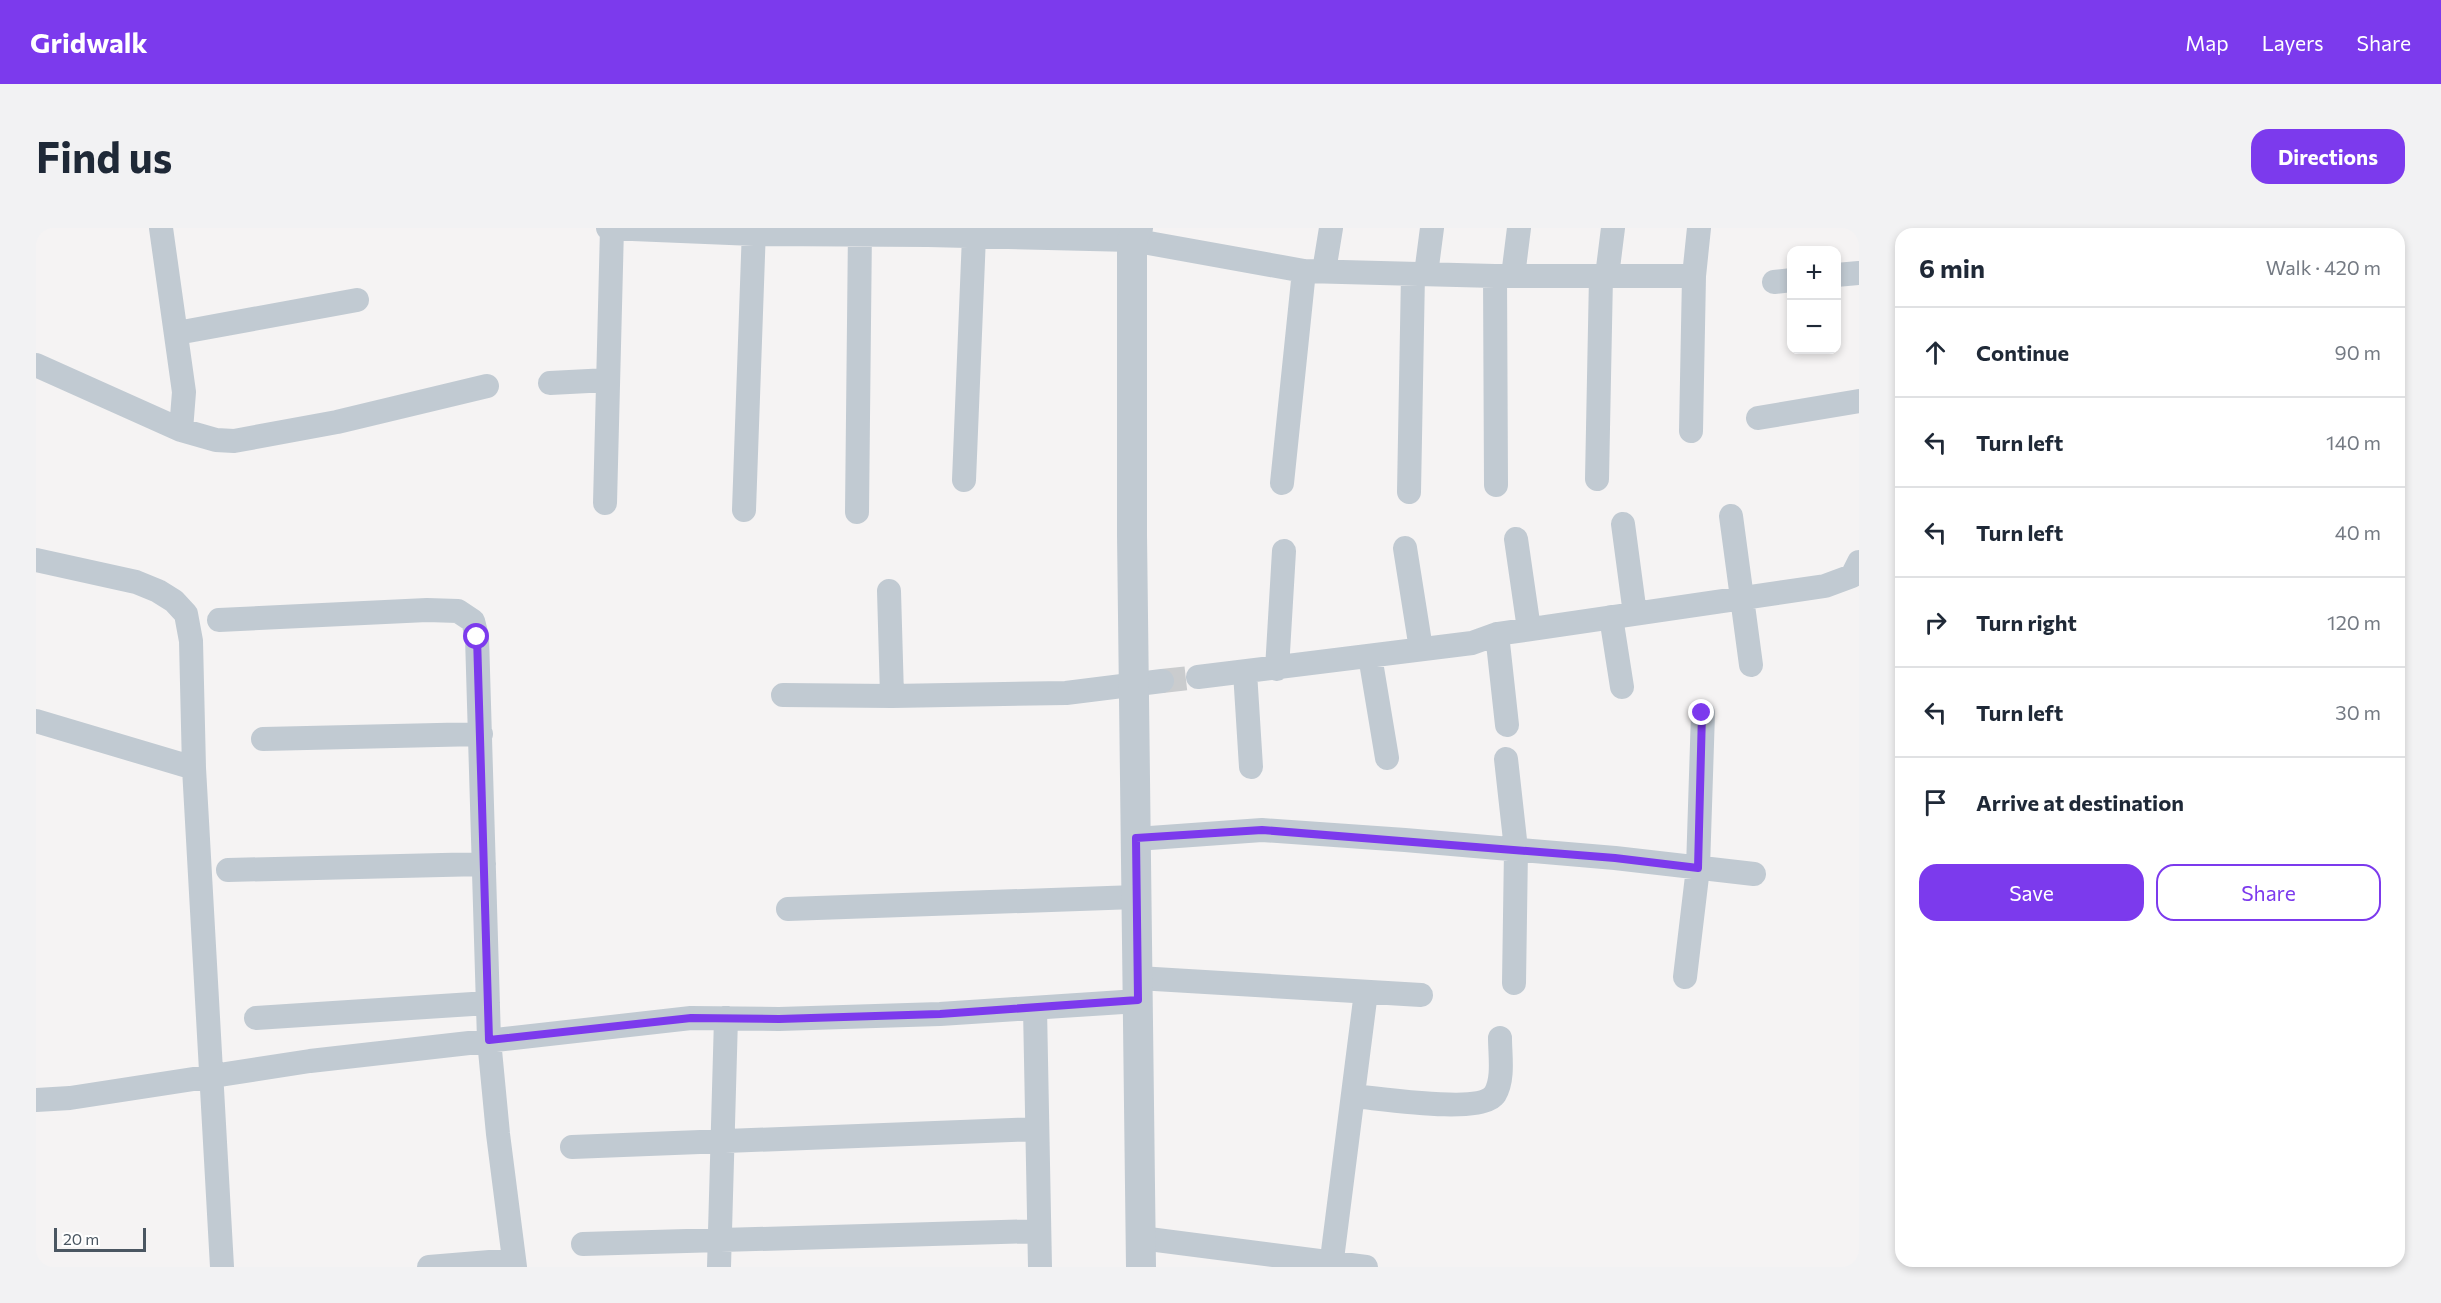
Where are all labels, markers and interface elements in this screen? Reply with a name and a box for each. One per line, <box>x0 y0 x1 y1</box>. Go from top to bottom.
text: Gridwalk <box>30 25 148 59</box>
text: Map <box>2185 30 2229 55</box>
text: Layers <box>2262 30 2324 55</box>
text: Share <box>2357 30 2411 55</box>
button: Directions <box>2251 129 2405 184</box>
text: Find us <box>36 130 172 182</box>
map controls <box>1787 246 1841 354</box>
button: + <box>1787 246 1841 300</box>
text: 6 min <box>1919 252 1985 283</box>
text: Walk · 420 m <box>2266 255 2381 279</box>
button: − <box>1787 300 1841 354</box>
icon: ahead <box>1919 336 1952 369</box>
text: Continue <box>1976 339 2069 366</box>
text: 90 m <box>2335 340 2381 364</box>
icon: left <box>1919 426 1952 459</box>
text: Turn left <box>1976 429 2063 456</box>
text: 140 m <box>2326 430 2381 454</box>
icon: left <box>1919 516 1952 549</box>
text: Turn left <box>1976 519 2063 546</box>
text: 40 m <box>2335 520 2381 544</box>
icon: right <box>1919 606 1952 639</box>
text: Turn right <box>1976 609 2077 636</box>
text: 120 m <box>2327 610 2381 634</box>
route start <box>463 623 489 649</box>
icon: left <box>1919 696 1952 729</box>
route end <box>1688 699 1714 725</box>
text: Turn left <box>1976 699 2063 726</box>
text: 30 m <box>2335 700 2381 724</box>
icon: arrive <box>1919 786 1952 819</box>
text: Arrive at destination <box>1976 789 2184 816</box>
button: Save <box>1919 864 2144 921</box>
button: Share <box>2156 864 2381 921</box>
scale bar <box>54 1225 146 1252</box>
text: 20 m <box>63 1229 99 1248</box>

